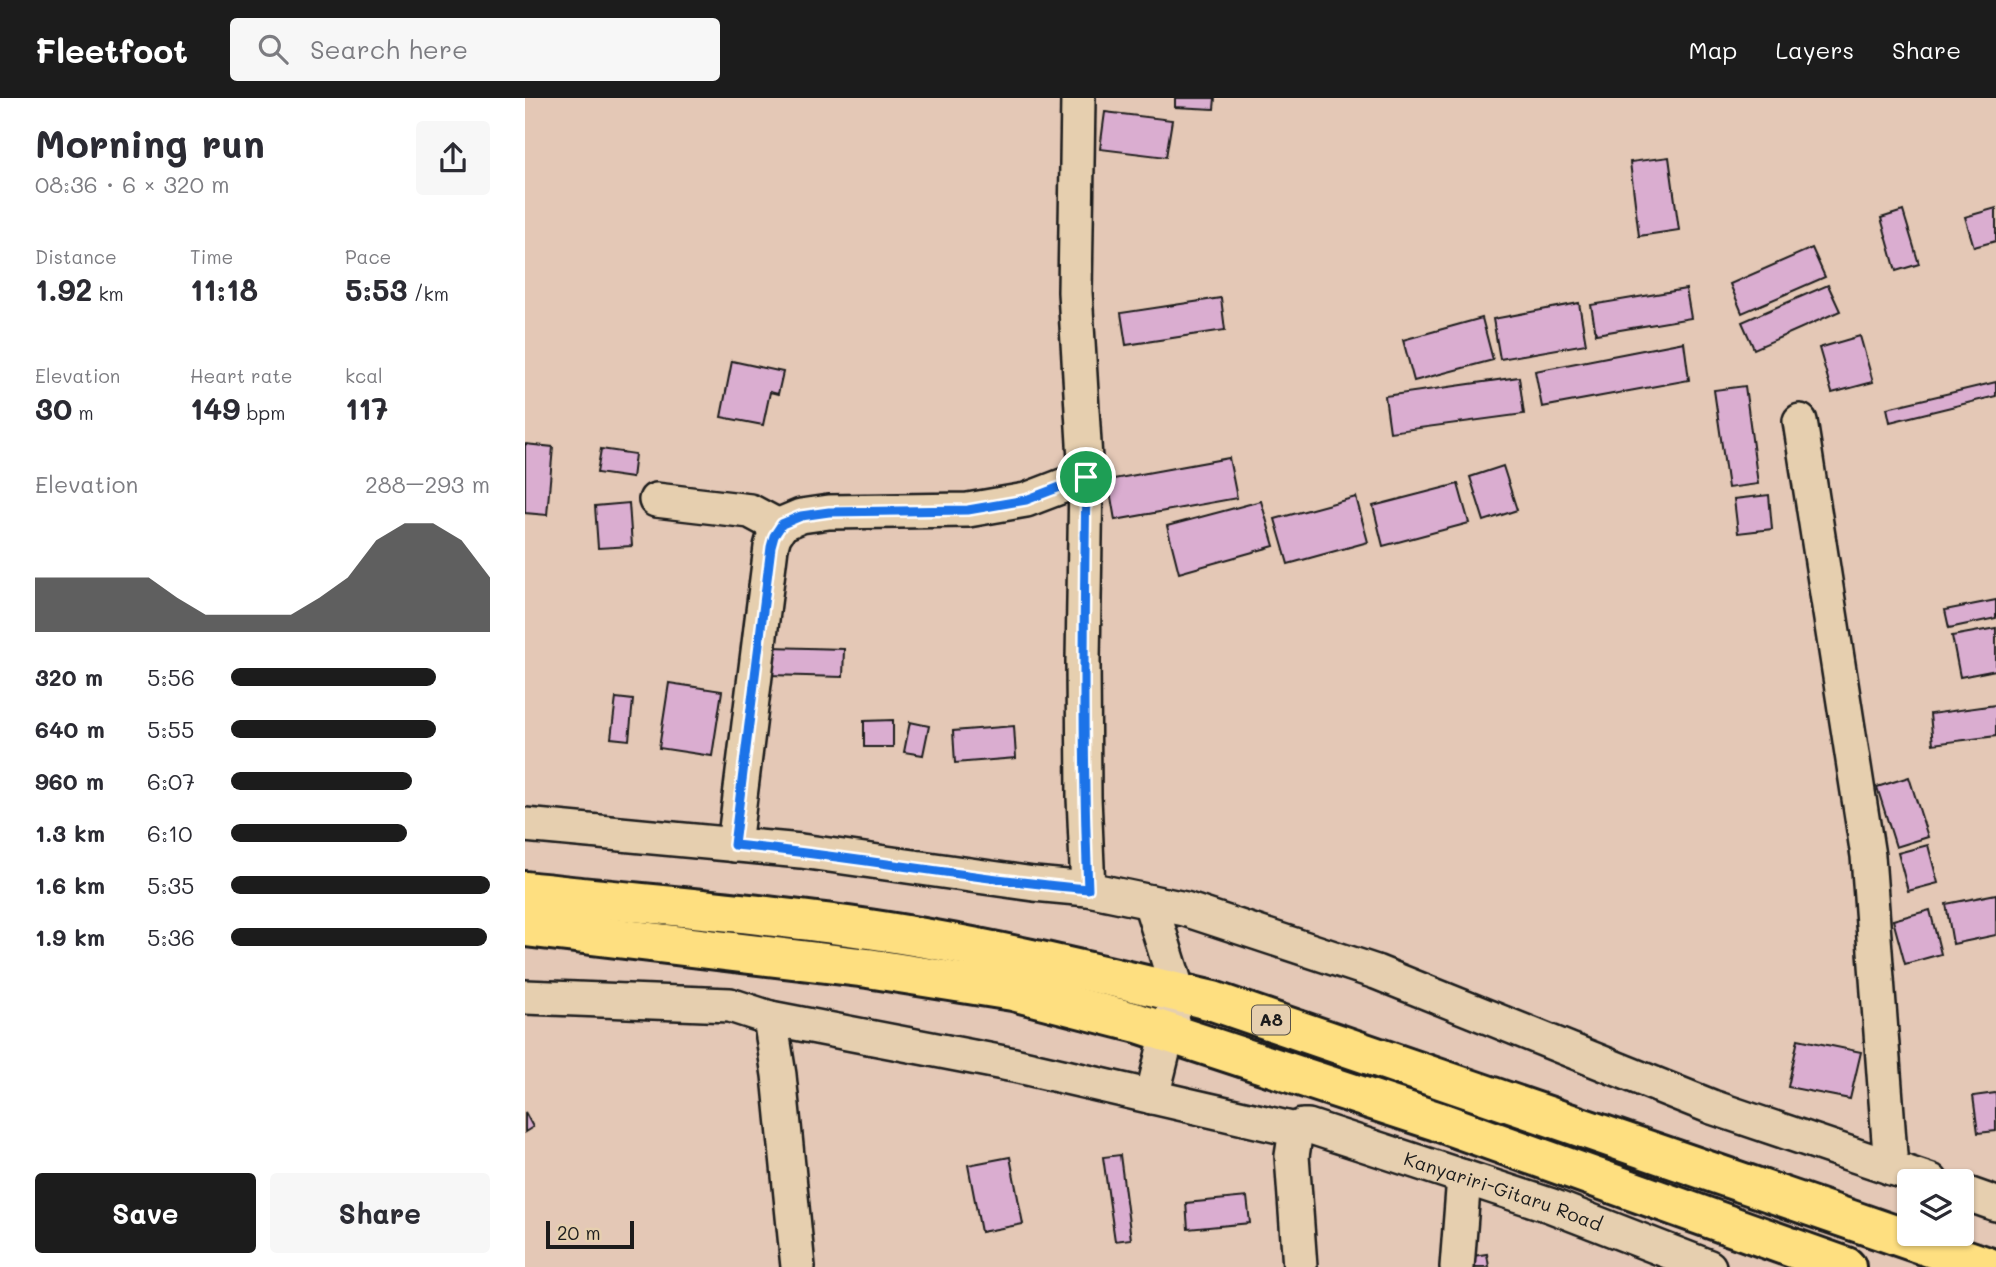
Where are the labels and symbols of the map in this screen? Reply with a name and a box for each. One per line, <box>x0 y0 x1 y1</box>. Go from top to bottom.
pin <box>1056 447 1116 507</box>
road number: A8 <box>1252 1006 1290 1035</box>
street label: Kanyariri-Gitaru Road <box>1401 1145 1606 1236</box>
scale bar <box>546 1218 633 1250</box>

